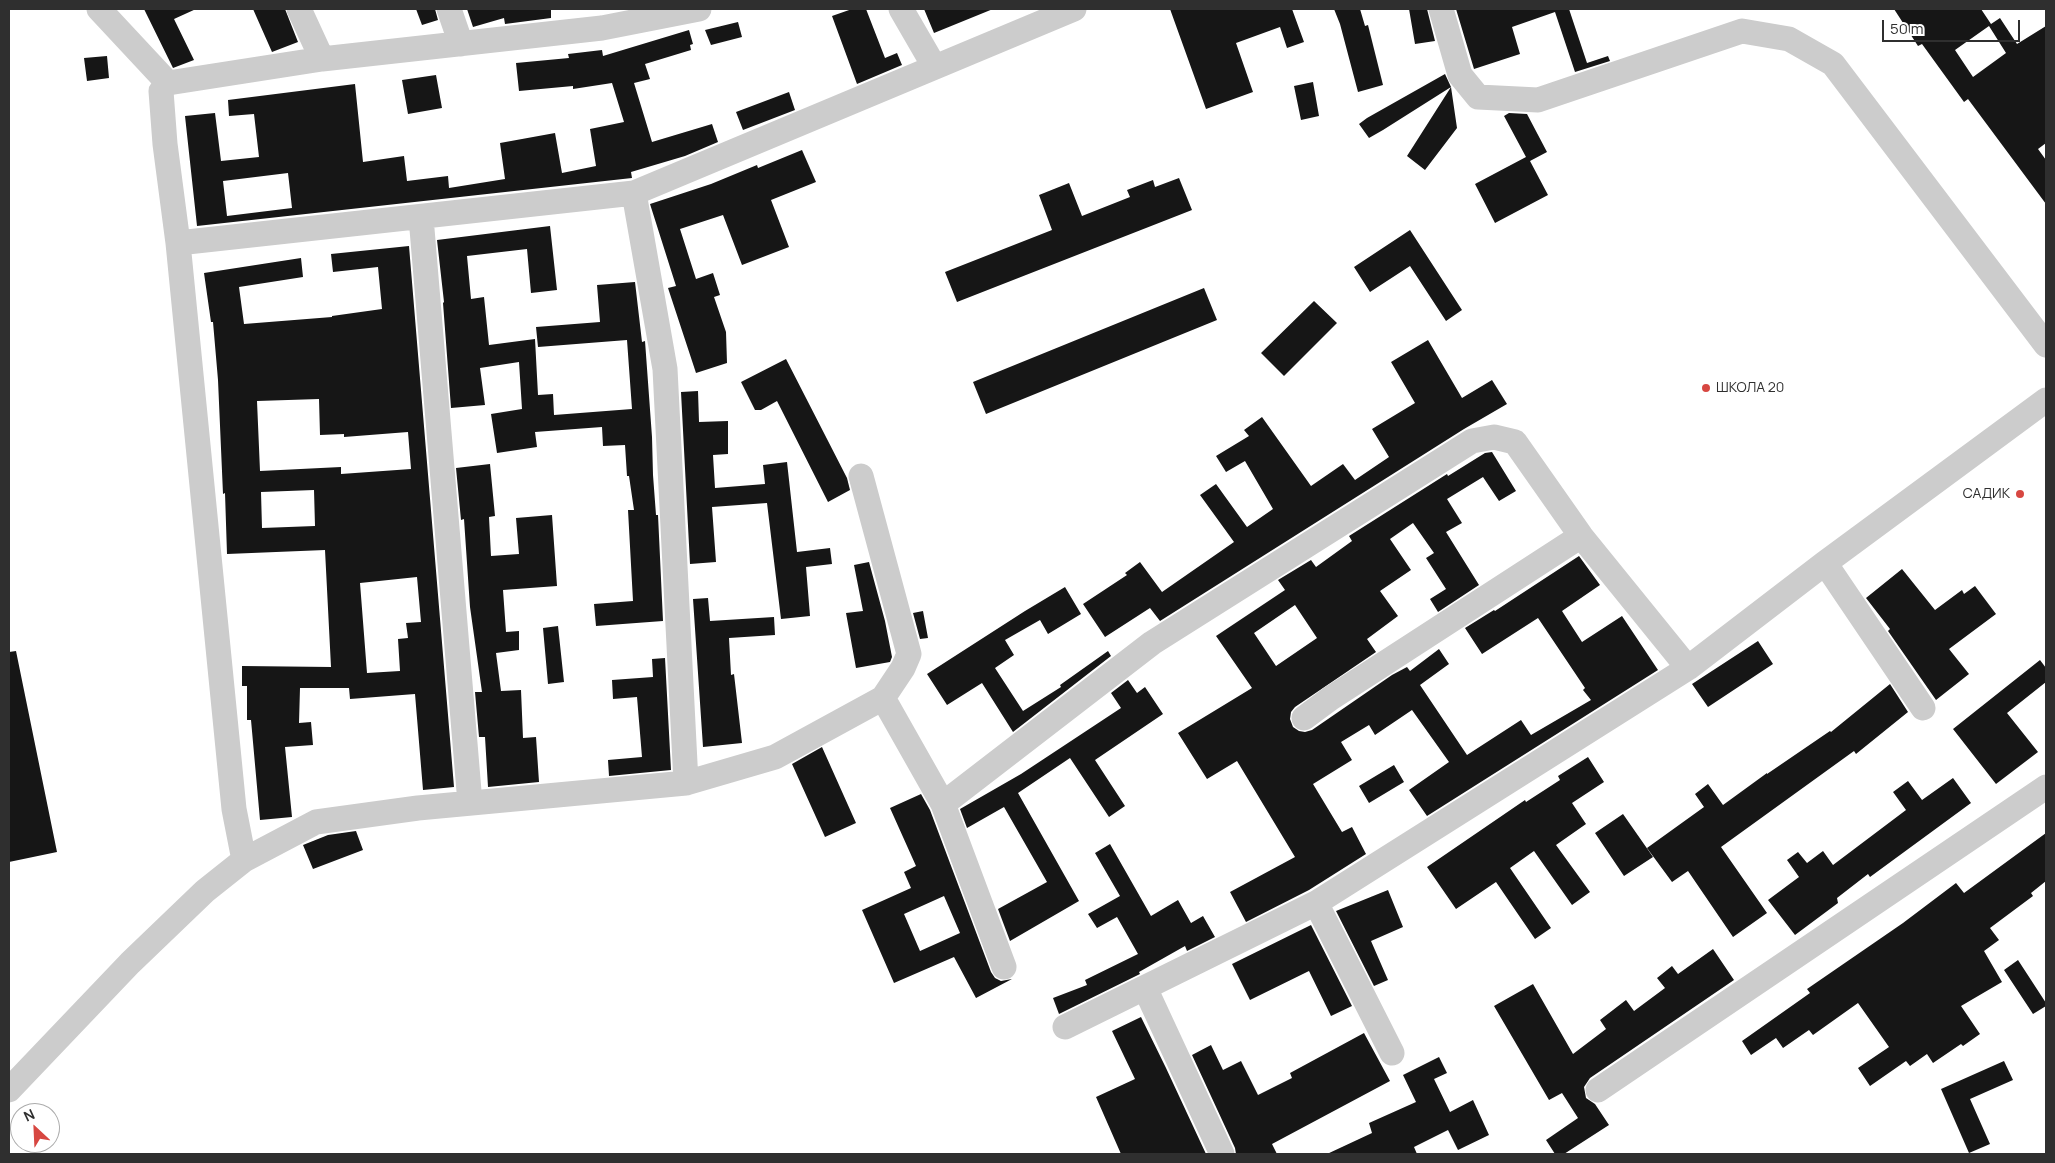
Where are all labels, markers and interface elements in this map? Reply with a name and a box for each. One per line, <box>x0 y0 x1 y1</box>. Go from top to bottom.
scale bar <box>1885 10 2022 42</box>
text: 50 m <box>1890 18 1924 39</box>
place label: ШКОЛА 20 <box>1716 380 1784 396</box>
marker: ШКОЛА 20 <box>1700 382 1712 394</box>
place label: САДИК <box>1963 486 2010 502</box>
marker: САДИК <box>2014 488 2026 500</box>
north arrow <box>10 1103 60 1153</box>
text: N <box>20 1104 37 1126</box>

